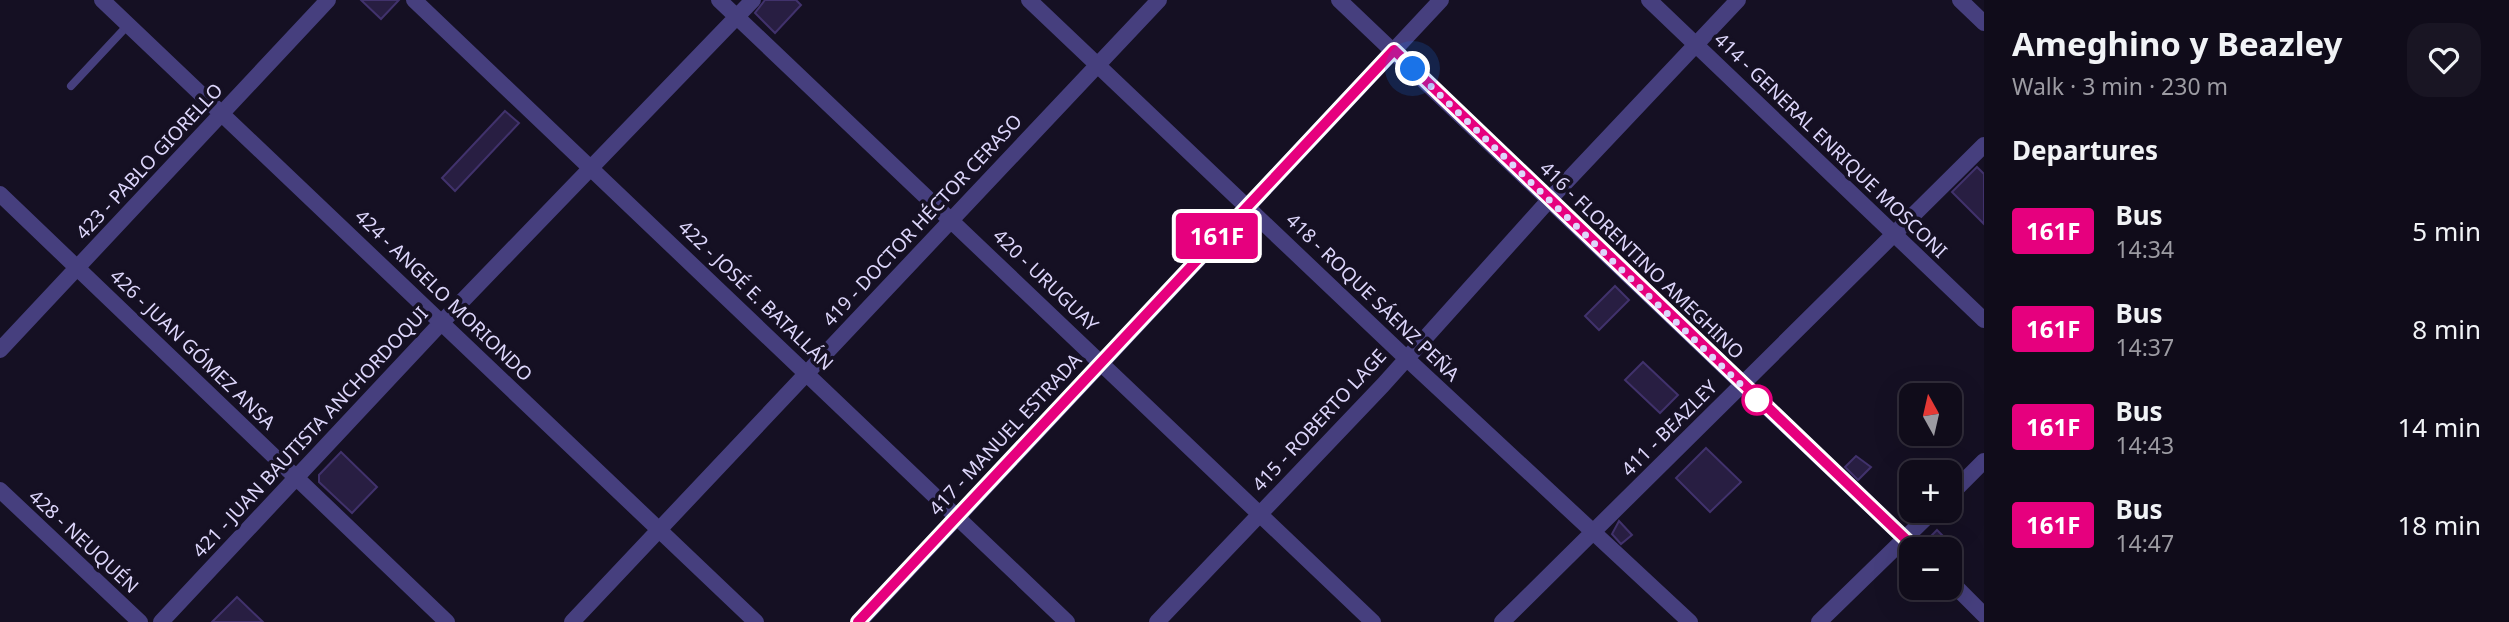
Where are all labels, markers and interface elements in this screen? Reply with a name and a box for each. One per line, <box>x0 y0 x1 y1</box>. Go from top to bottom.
text: Ameghino y Beazley <box>2012 21 2342 66</box>
button: heart <box>2407 23 2481 97</box>
street label: 414 - GENERAL ENRIQUE MOSCONI <box>1709 27 1953 263</box>
your location <box>1395 51 1430 86</box>
text: Walk · 3 min · 230 m <box>2012 70 2228 102</box>
street label: 423 - PABLO GIORELLO <box>70 77 228 245</box>
street label: 419 - DOCTOR HÉCTOR CERASO <box>817 108 1027 332</box>
text: Departures <box>2012 132 2158 168</box>
street label: 416 - FLORENTINO AMEGHINO <box>1534 155 1750 365</box>
text: Bus <box>2115 197 2163 233</box>
street label: 424 - ANGELO MORIONDO <box>350 203 538 387</box>
street label: 418 - ROQUE SÁENZ PEÑA <box>1281 207 1466 387</box>
line badge: 161F <box>1168 213 1266 259</box>
text: 5 min <box>2412 213 2481 249</box>
street label: 422 - JOSÉ E. BATALLÁN <box>673 214 839 376</box>
text: 161F <box>2026 214 2080 247</box>
text: 161F <box>1190 219 1244 252</box>
street label: 420 - URUGUAY <box>988 223 1105 337</box>
text: 14:34 <box>2115 233 2174 265</box>
street label: 426 - JUAN GÓMEZ ANSA <box>105 263 282 436</box>
text: Bus <box>2115 295 2163 331</box>
street label: 421 - JUAN BAUTISTA ANCHORDOQUI <box>186 301 434 563</box>
text: 8 min <box>2412 311 2481 347</box>
text: 161F <box>2026 312 2080 345</box>
text: 14:37 <box>2115 331 2174 363</box>
street label: 415 - ROBERTO LAGE <box>1246 343 1392 497</box>
street label: 417 - MANUEL ESTRADA <box>923 347 1088 521</box>
street label: 411 - BEAZLEY <box>1615 374 1723 482</box>
north arrow <box>1899 383 1962 446</box>
map controls <box>1899 383 1962 600</box>
unlabelled marker <box>1742 385 1772 415</box>
text: Bus <box>2115 393 2163 429</box>
text: 14 min <box>2397 409 2481 445</box>
text: 161F <box>2026 410 2080 443</box>
text: 14:43 <box>2115 429 2174 461</box>
button: + <box>1899 460 1962 523</box>
street label: 428 - NEUQUÉN <box>23 483 145 599</box>
text: Bus <box>2115 491 2163 527</box>
text: 18 min <box>2397 507 2481 543</box>
text: 161F <box>2026 508 2080 541</box>
text: 14:47 <box>2115 527 2174 559</box>
button: − <box>1899 537 1962 600</box>

